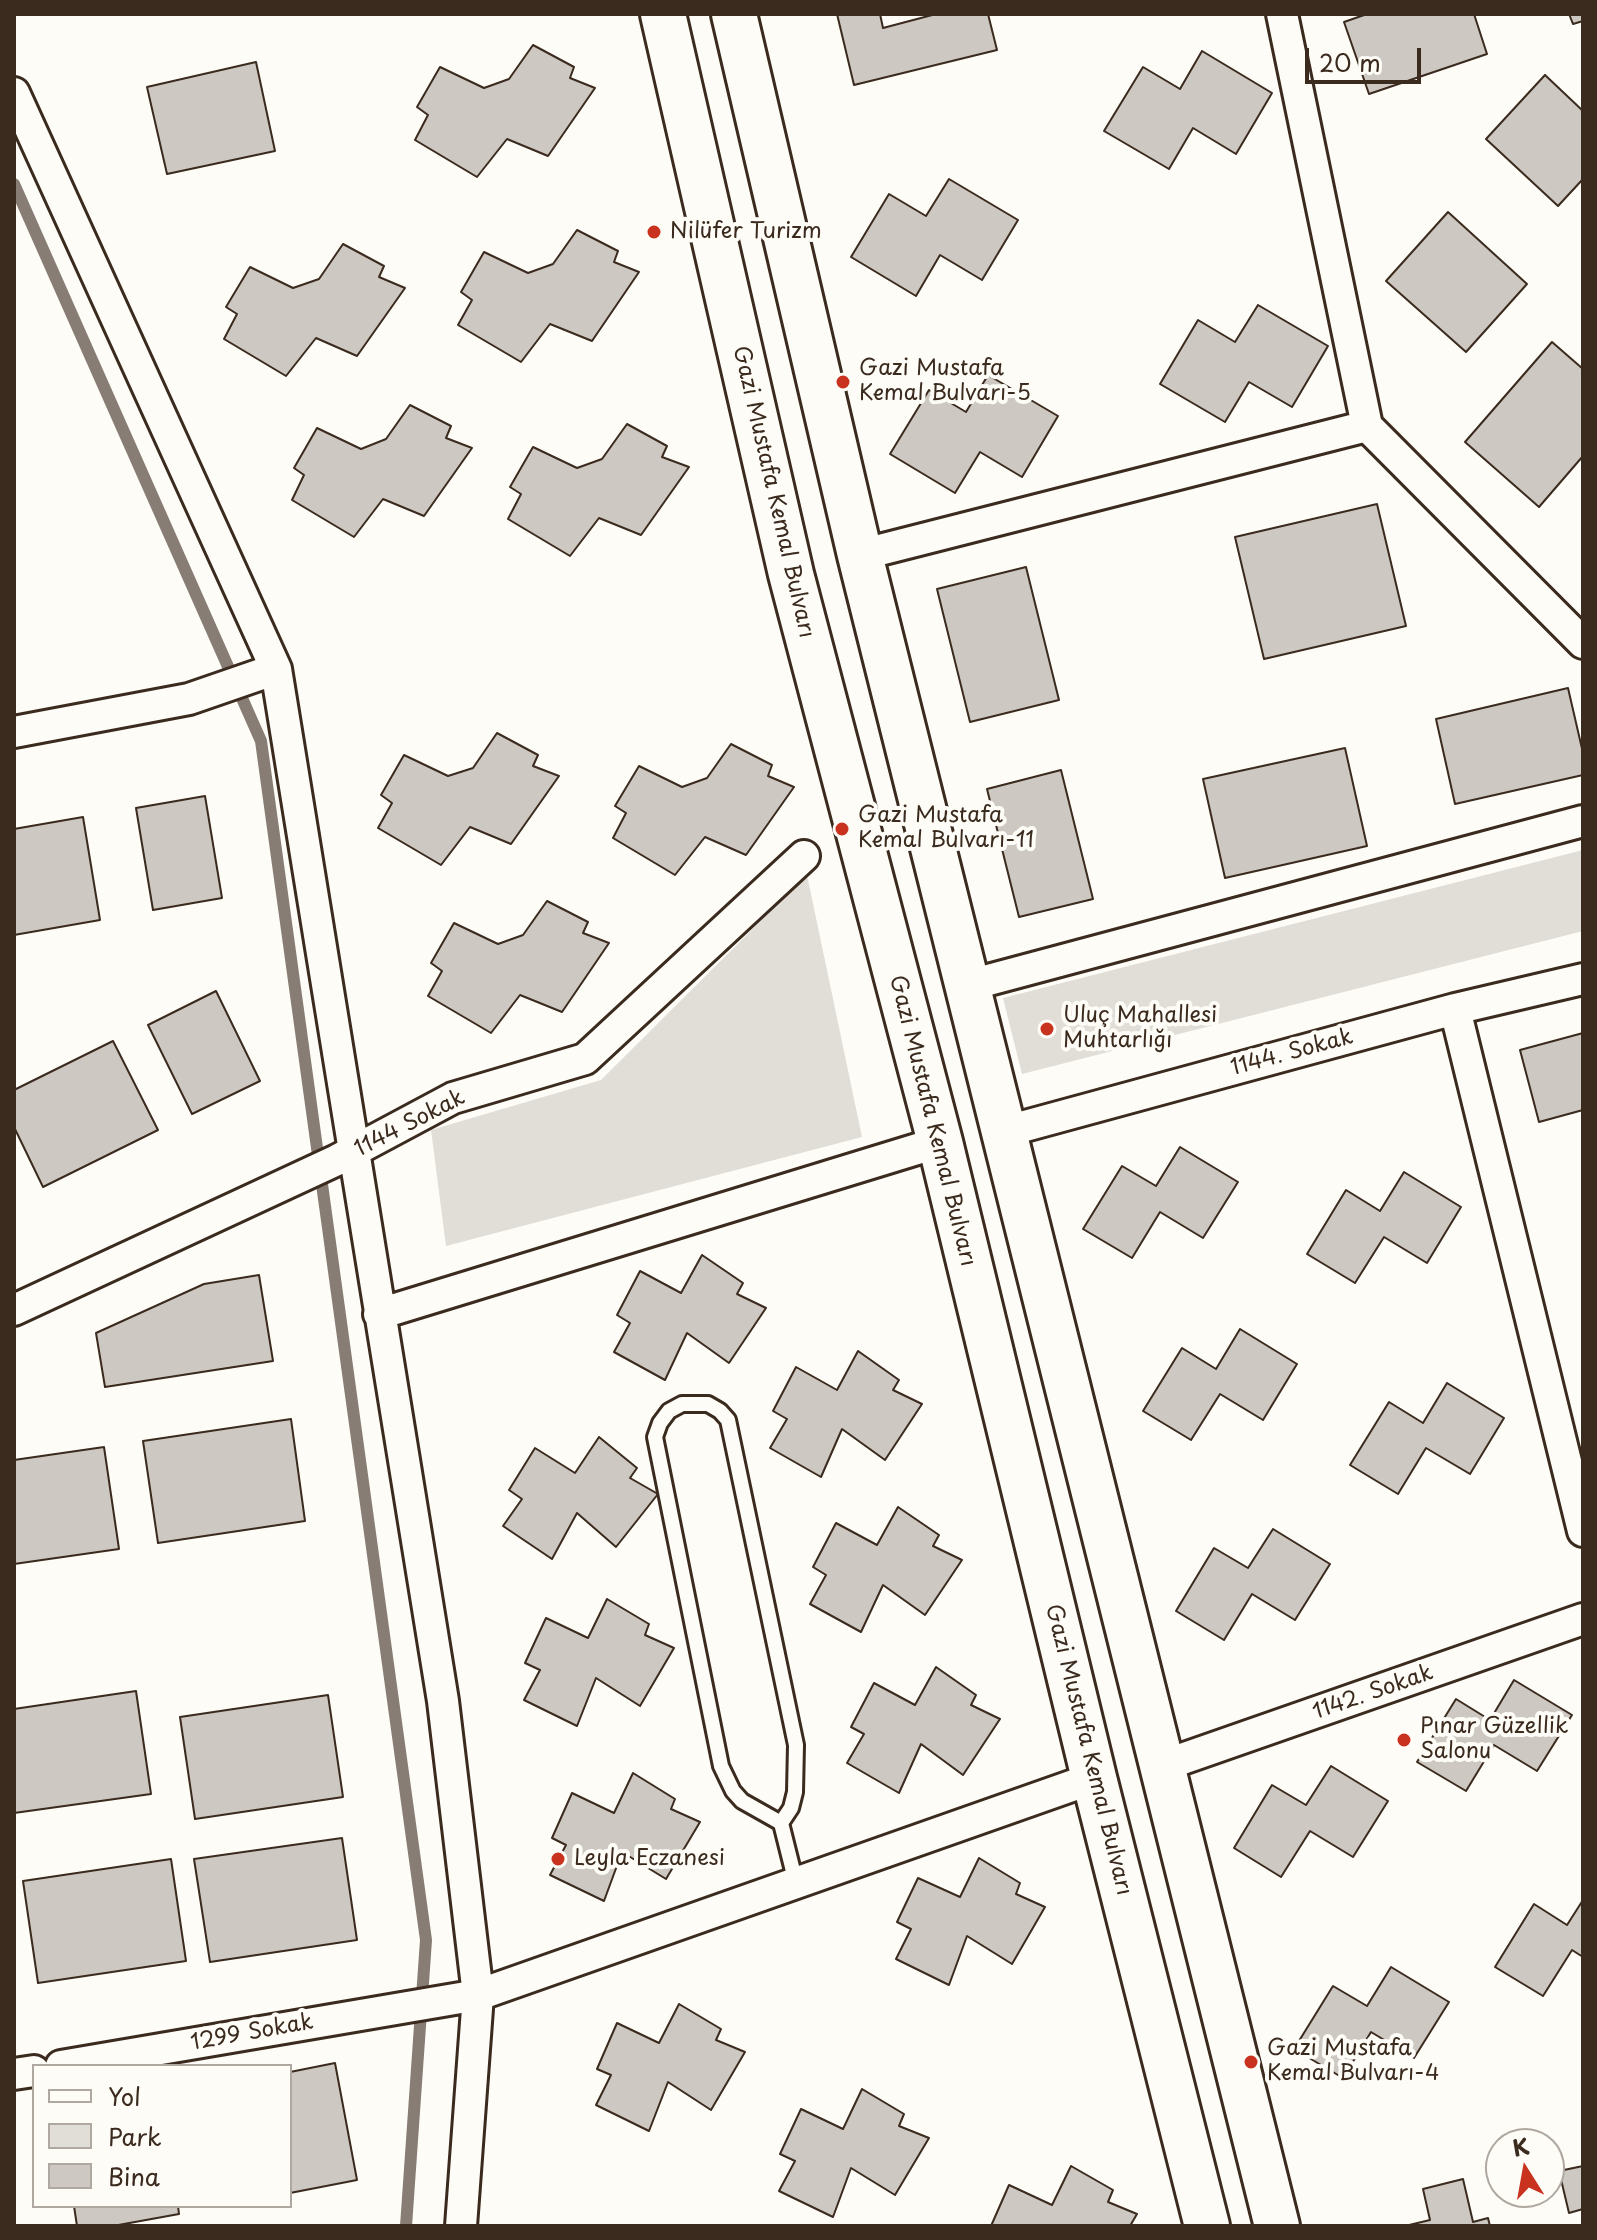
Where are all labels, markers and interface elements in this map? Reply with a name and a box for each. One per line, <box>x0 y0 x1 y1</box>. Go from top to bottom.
scale bar <box>1309 32 1425 82</box>
text: 20 m <box>1319 44 1381 80</box>
place label: Nilüfer Turizm <box>670 219 822 245</box>
marker: Nilüfer Turizm <box>645 223 663 241</box>
street label: Gazi Mustafa Kemal Bulvarı <box>726 343 820 641</box>
place label: Gazi Mustafa Kemal Bulvarı-5 <box>859 356 1031 408</box>
marker: Gazi Mustafa Kemal Bulvarı-5 <box>834 373 852 391</box>
place label: Gazi Mustafa Kemal Bulvarı-11 <box>858 803 1034 854</box>
marker: Gazi Mustafa Kemal Bulvarı-11 <box>833 820 851 838</box>
street label: Gazi Mustafa Kemal Bulvarı <box>883 973 981 1269</box>
place label: Uluç Mahallesi Muhtarlığı <box>1063 1003 1217 1054</box>
marker: Uluç Mahallesi Muhtarlığı <box>1038 1020 1056 1038</box>
street label: 1144. Sokak <box>1228 1024 1356 1082</box>
street label: 1144 Sokak <box>350 1085 470 1163</box>
street label: Gazi Mustafa Kemal Bulvarı <box>1039 1602 1137 1898</box>
street label: 1142. Sokak <box>1309 1660 1437 1726</box>
place label: Pınar Güzellik Salonu <box>1420 1714 1568 1766</box>
marker: Pınar Güzellik Salonu <box>1395 1731 1413 1749</box>
place label: Leyla Eczanesi <box>574 1846 725 1872</box>
marker: Leyla Eczanesi <box>549 1850 567 1868</box>
street label: 1299 Sokak <box>189 2009 315 2057</box>
place label: Gazi Mustafa Kemal Bulvarı-4 <box>1267 2036 1439 2088</box>
marker: Gazi Mustafa Kemal Bulvarı-4 <box>1242 2053 1260 2071</box>
legend <box>32 2064 292 2208</box>
text: Yol <box>108 2078 141 2114</box>
text: Park <box>108 2118 162 2154</box>
north arrow <box>1485 2128 1565 2208</box>
text: K <box>1510 2128 1532 2164</box>
text: Bina <box>108 2158 160 2194</box>

